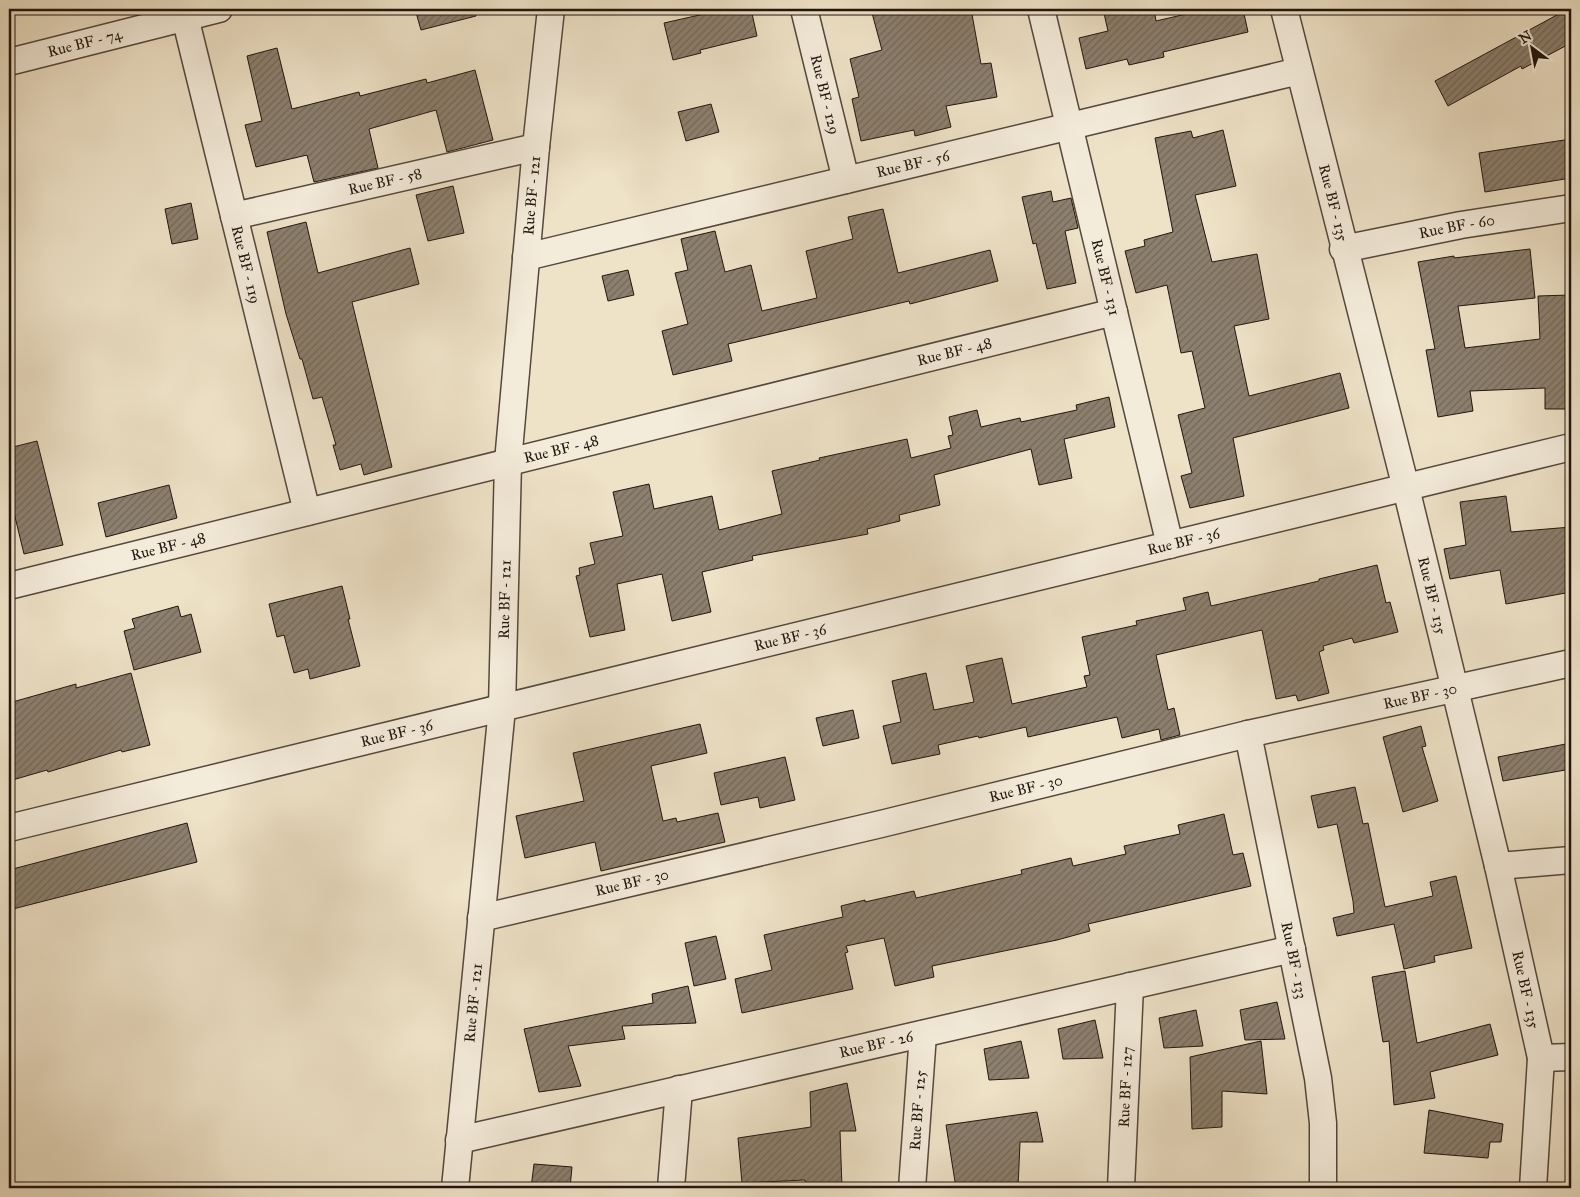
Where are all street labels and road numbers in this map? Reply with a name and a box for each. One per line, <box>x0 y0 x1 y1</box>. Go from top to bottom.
street label: Rue BF - 74 <box>45 25 124 61</box>
street label: Rue BF - 129 <box>807 53 843 136</box>
street label: Rue BF - 56 <box>874 146 953 181</box>
street label: Rue BF - 121 <box>519 155 544 236</box>
street label: Rue BF - 135 <box>1315 162 1352 243</box>
street label: Rue BF - 58 <box>346 164 424 199</box>
street label: Rue BF - 60 <box>1417 211 1496 242</box>
street label: Rue BF - 119 <box>228 224 264 306</box>
street label: Rue BF - 131 <box>1088 237 1123 317</box>
street label: Rue BF - 48 <box>915 334 994 370</box>
street label: Rue BF - 48 <box>522 431 601 467</box>
street label: Rue BF - 36 <box>1146 524 1223 559</box>
street label: Rue BF - 48 <box>129 529 208 564</box>
street label: Rue BF - 135 <box>1414 555 1450 636</box>
street label: Rue BF - 121 <box>495 559 515 639</box>
street label: Rue BF - 36 <box>752 620 829 655</box>
street label: Rue BF - 30 <box>1382 679 1459 713</box>
street label: Rue BF - 36 <box>359 716 436 751</box>
street label: Rue BF - 30 <box>987 771 1064 806</box>
street label: Rue BF - 30 <box>593 865 670 900</box>
street label: Rue BF - 133 <box>1277 920 1311 1000</box>
street label: Rue BF - 135 <box>1508 949 1543 1030</box>
street label: Rue BF - 121 <box>460 962 486 1043</box>
street label: Rue BF - 26 <box>837 1027 916 1062</box>
street label: Rue BF - 127 <box>1115 1046 1136 1128</box>
street label: Rue BF - 125 <box>906 1069 929 1151</box>

